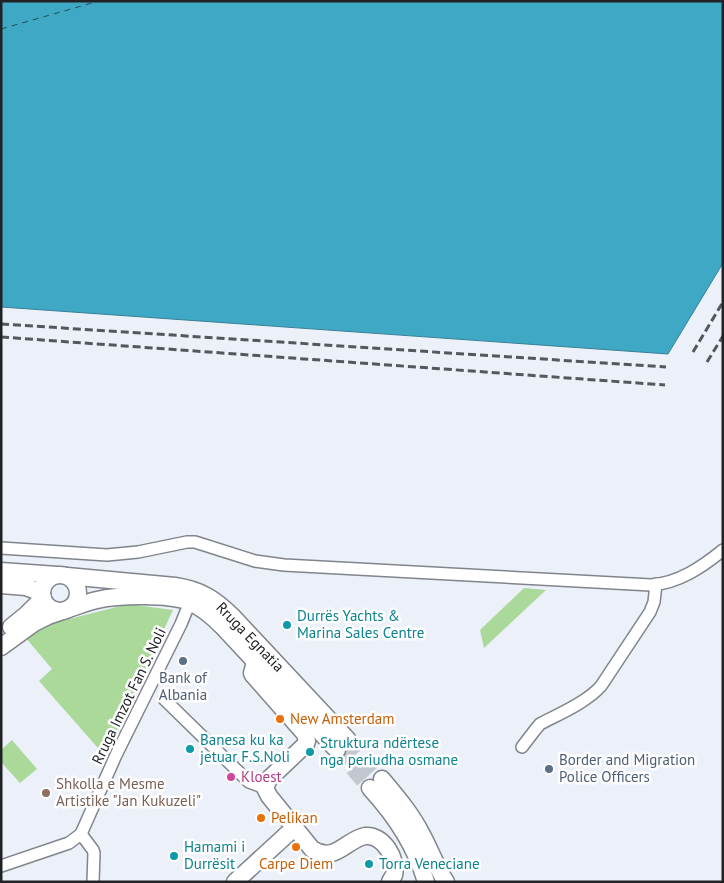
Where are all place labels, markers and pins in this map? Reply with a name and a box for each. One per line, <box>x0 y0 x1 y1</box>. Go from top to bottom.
place label: Durrës Yachts & Marina Sales Centre <box>297 606 424 642</box>
marker: Durrës Yachts & Marina Sales Centre <box>281 619 293 631</box>
marker: Bank of Albania <box>177 655 189 667</box>
place label: Bank of Albania <box>159 668 208 704</box>
place label: New Amsterdam <box>290 709 394 728</box>
marker: New Amsterdam <box>274 713 286 725</box>
place label: Banesa ku ka jetuar F.S.Noli <box>200 730 290 766</box>
place label: Struktura ndërtese nga periudha osmane <box>320 733 458 769</box>
marker: Banesa ku ka jetuar F.S.Noli <box>184 743 196 755</box>
marker: Struktura ndërtese nga periudha osmane <box>304 746 316 758</box>
place label: Border and Migration Police Officers <box>559 750 695 786</box>
marker: Border and Migration Police Officers <box>543 763 555 775</box>
place label: Kloest <box>241 767 282 786</box>
marker: Kloest <box>225 771 237 783</box>
place label: Shkolla e Mesme Artistike "Jan Kukuzeli" <box>56 774 201 810</box>
marker: Shkolla e Mesme Artistike "Jan Kukuzeli" <box>40 787 52 799</box>
place label: Pelikan <box>271 808 318 827</box>
marker: Pelikan <box>255 812 267 824</box>
place label: Hamami i Durrësit <box>184 837 245 873</box>
marker: Carpe Diem <box>290 841 302 853</box>
marker: Hamami i Durrësit <box>168 850 180 862</box>
place label: Carpe Diem <box>259 854 333 873</box>
place label: Torra Veneciane <box>379 854 480 873</box>
marker: Torra Veneciane <box>363 858 375 870</box>

